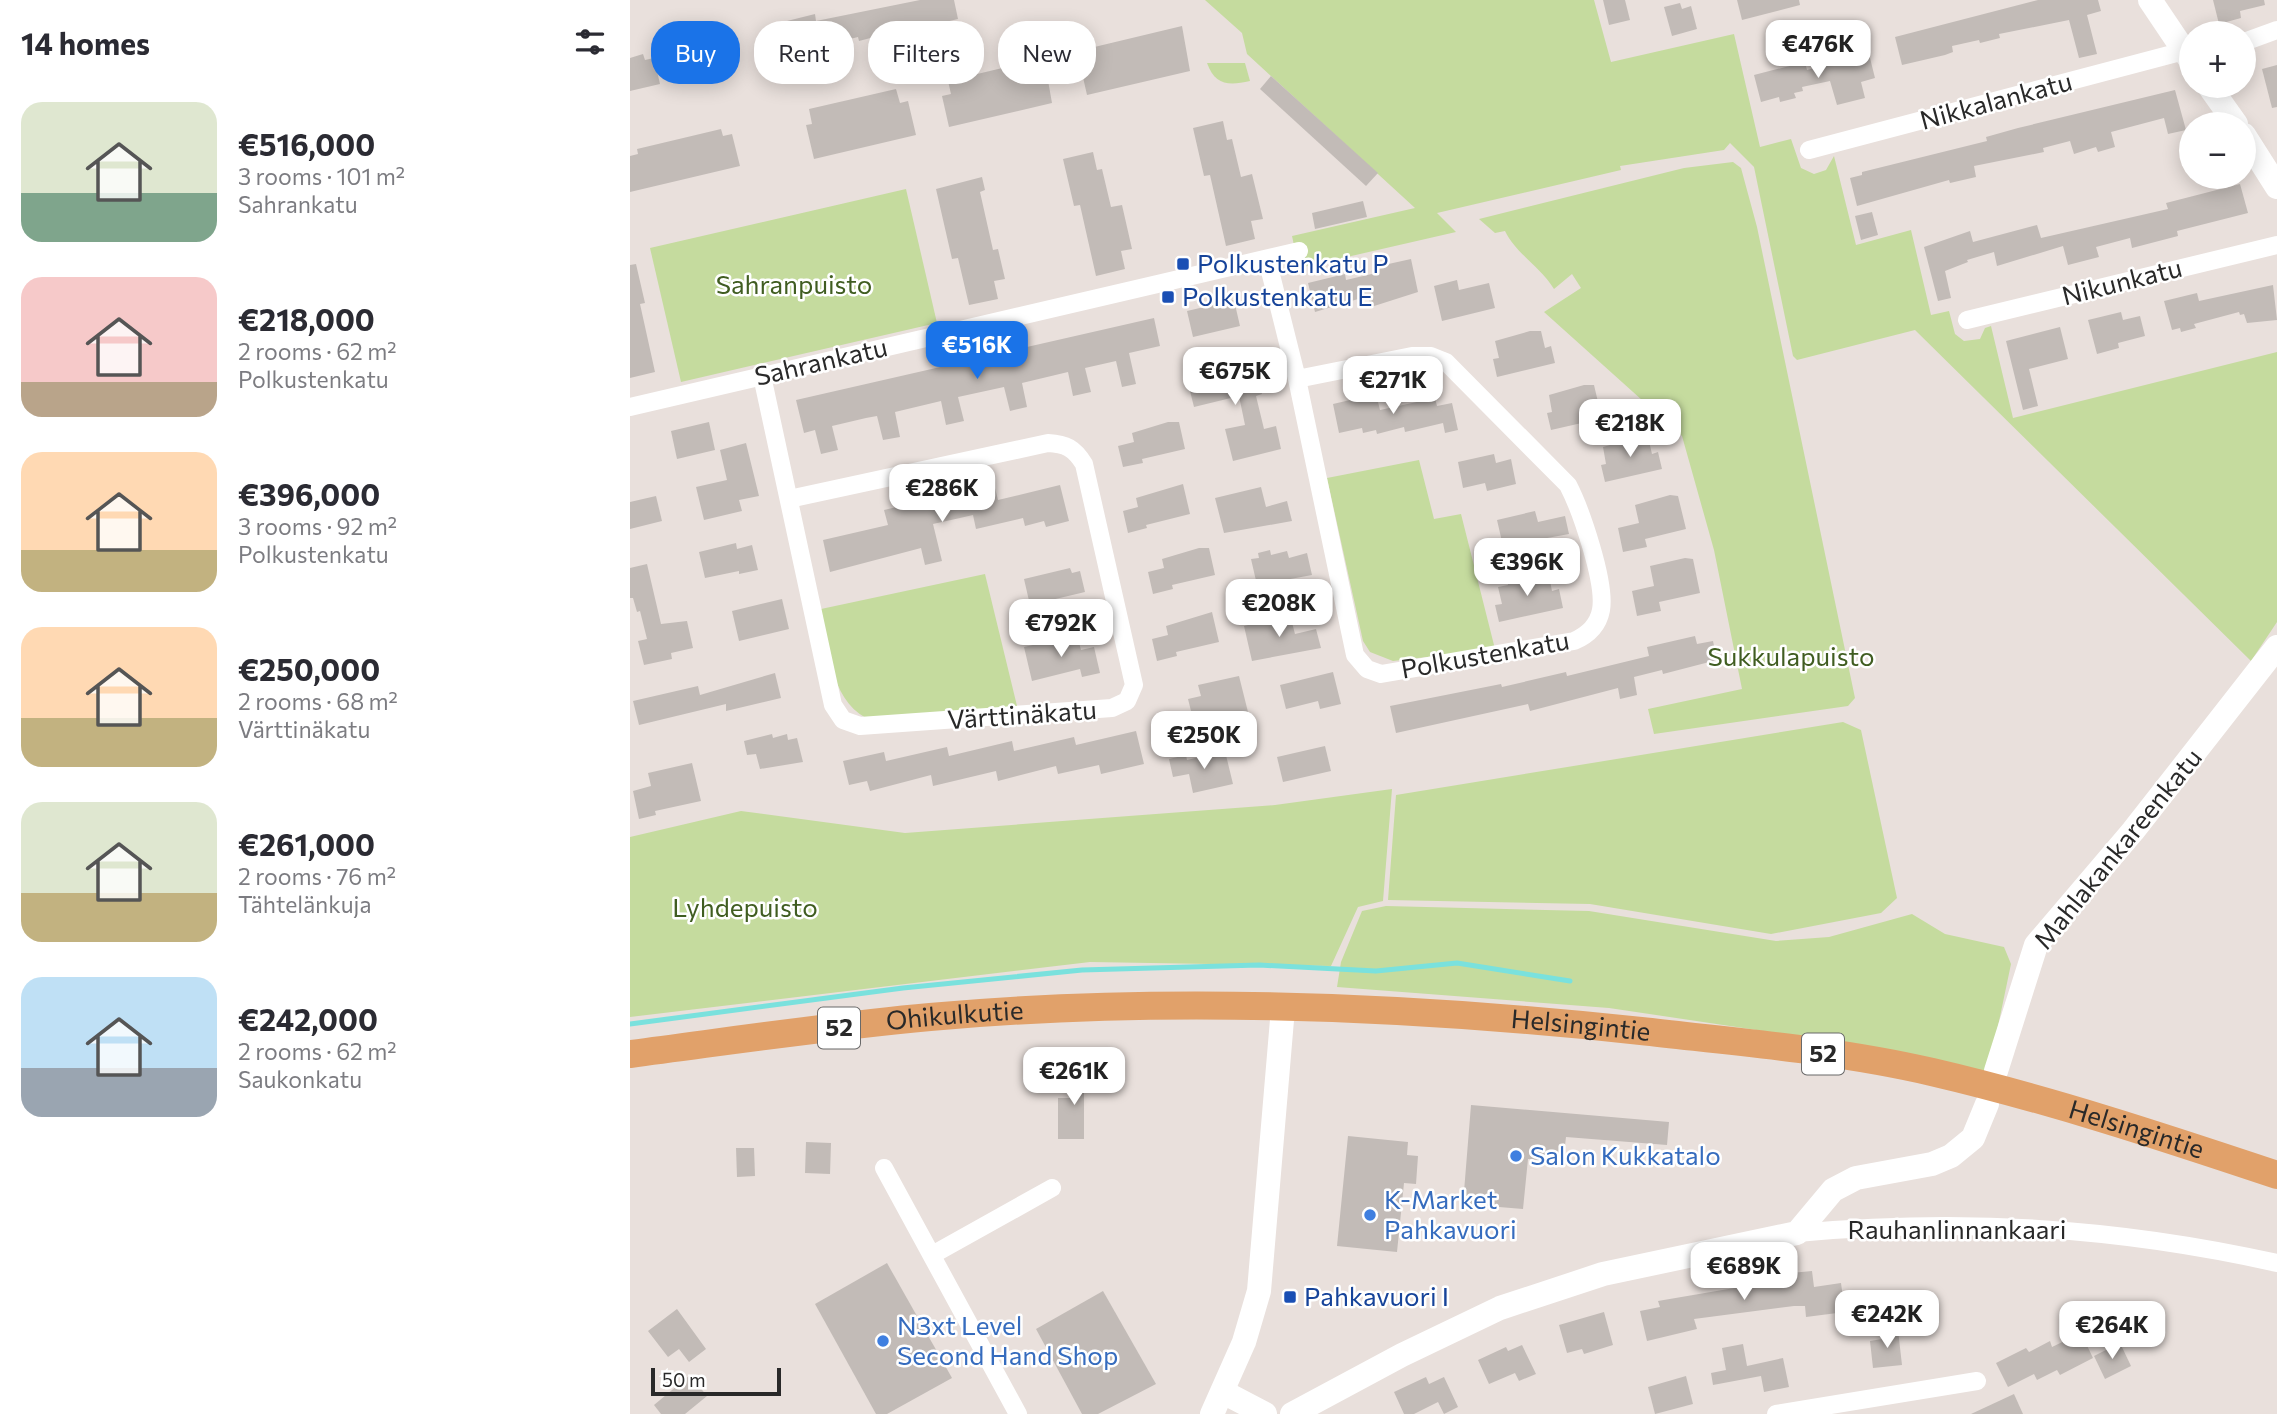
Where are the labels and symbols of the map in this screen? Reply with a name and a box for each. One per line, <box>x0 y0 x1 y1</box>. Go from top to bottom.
pin: €476K <box>1769 20 1867 80</box>
street label: Nikkalankatu <box>1916 64 2075 135</box>
place label: Polkustenkatu P <box>1197 247 1389 278</box>
street label: Nikunkatu <box>2058 251 2185 310</box>
marker: Polkustenkatu P <box>1175 256 1191 272</box>
park label: Sahranpuisto <box>716 268 872 299</box>
place label: Polkustenkatu E <box>1182 280 1373 311</box>
marker: Polkustenkatu E <box>1160 289 1176 305</box>
pin: €516K <box>928 322 1026 381</box>
street label: Sahrankatu <box>751 330 890 391</box>
pin: €675K <box>1186 348 1284 407</box>
pin: €271K <box>1344 356 1442 416</box>
pin: €218K <box>1581 400 1679 459</box>
pin: €286K <box>893 464 991 524</box>
pin: €396K <box>1478 538 1576 598</box>
pin: €208K <box>1230 580 1328 639</box>
pin: €792K <box>1012 600 1110 659</box>
street label: Polkustenkatu <box>1398 623 1571 684</box>
park label: Sukkulapuisto <box>1707 640 1875 671</box>
street label: Värttinäkatu <box>946 693 1098 734</box>
pin: €250K <box>1155 712 1253 771</box>
street label: Mahlakankareenkatu <box>2027 742 2207 954</box>
park label: Lyhdepuisto <box>672 891 818 922</box>
street label: Ohikulkutie <box>884 993 1024 1035</box>
street label: Helsingintie <box>1510 1002 1652 1046</box>
road number: 52 <box>818 1008 860 1048</box>
road number: 52 <box>1802 1034 1844 1074</box>
pin: €261K <box>1025 1048 1123 1107</box>
street label: Helsingintie <box>2066 1092 2208 1164</box>
place label: Salon Kukkatalo <box>1530 1139 1721 1170</box>
marker: Salon Kukkatalo <box>1508 1148 1524 1164</box>
place label: K-Market Pahkavuori <box>1384 1183 1517 1244</box>
marker: K-Market Pahkavuori <box>1362 1207 1378 1223</box>
street label: Rauhanlinnankaari <box>1848 1213 2066 1244</box>
pin: €689K <box>1695 1242 1793 1302</box>
place label: Pahkavuori I <box>1304 1280 1449 1311</box>
marker: Pahkavuori I <box>1282 1289 1298 1305</box>
pin: €242K <box>1838 1290 1936 1350</box>
pin: €264K <box>2063 1302 2161 1361</box>
place label: N3xt Level Second Hand Shop <box>897 1309 1118 1370</box>
marker: N3xt Level Second Hand Shop <box>875 1333 891 1349</box>
scale bar <box>651 1365 780 1397</box>

